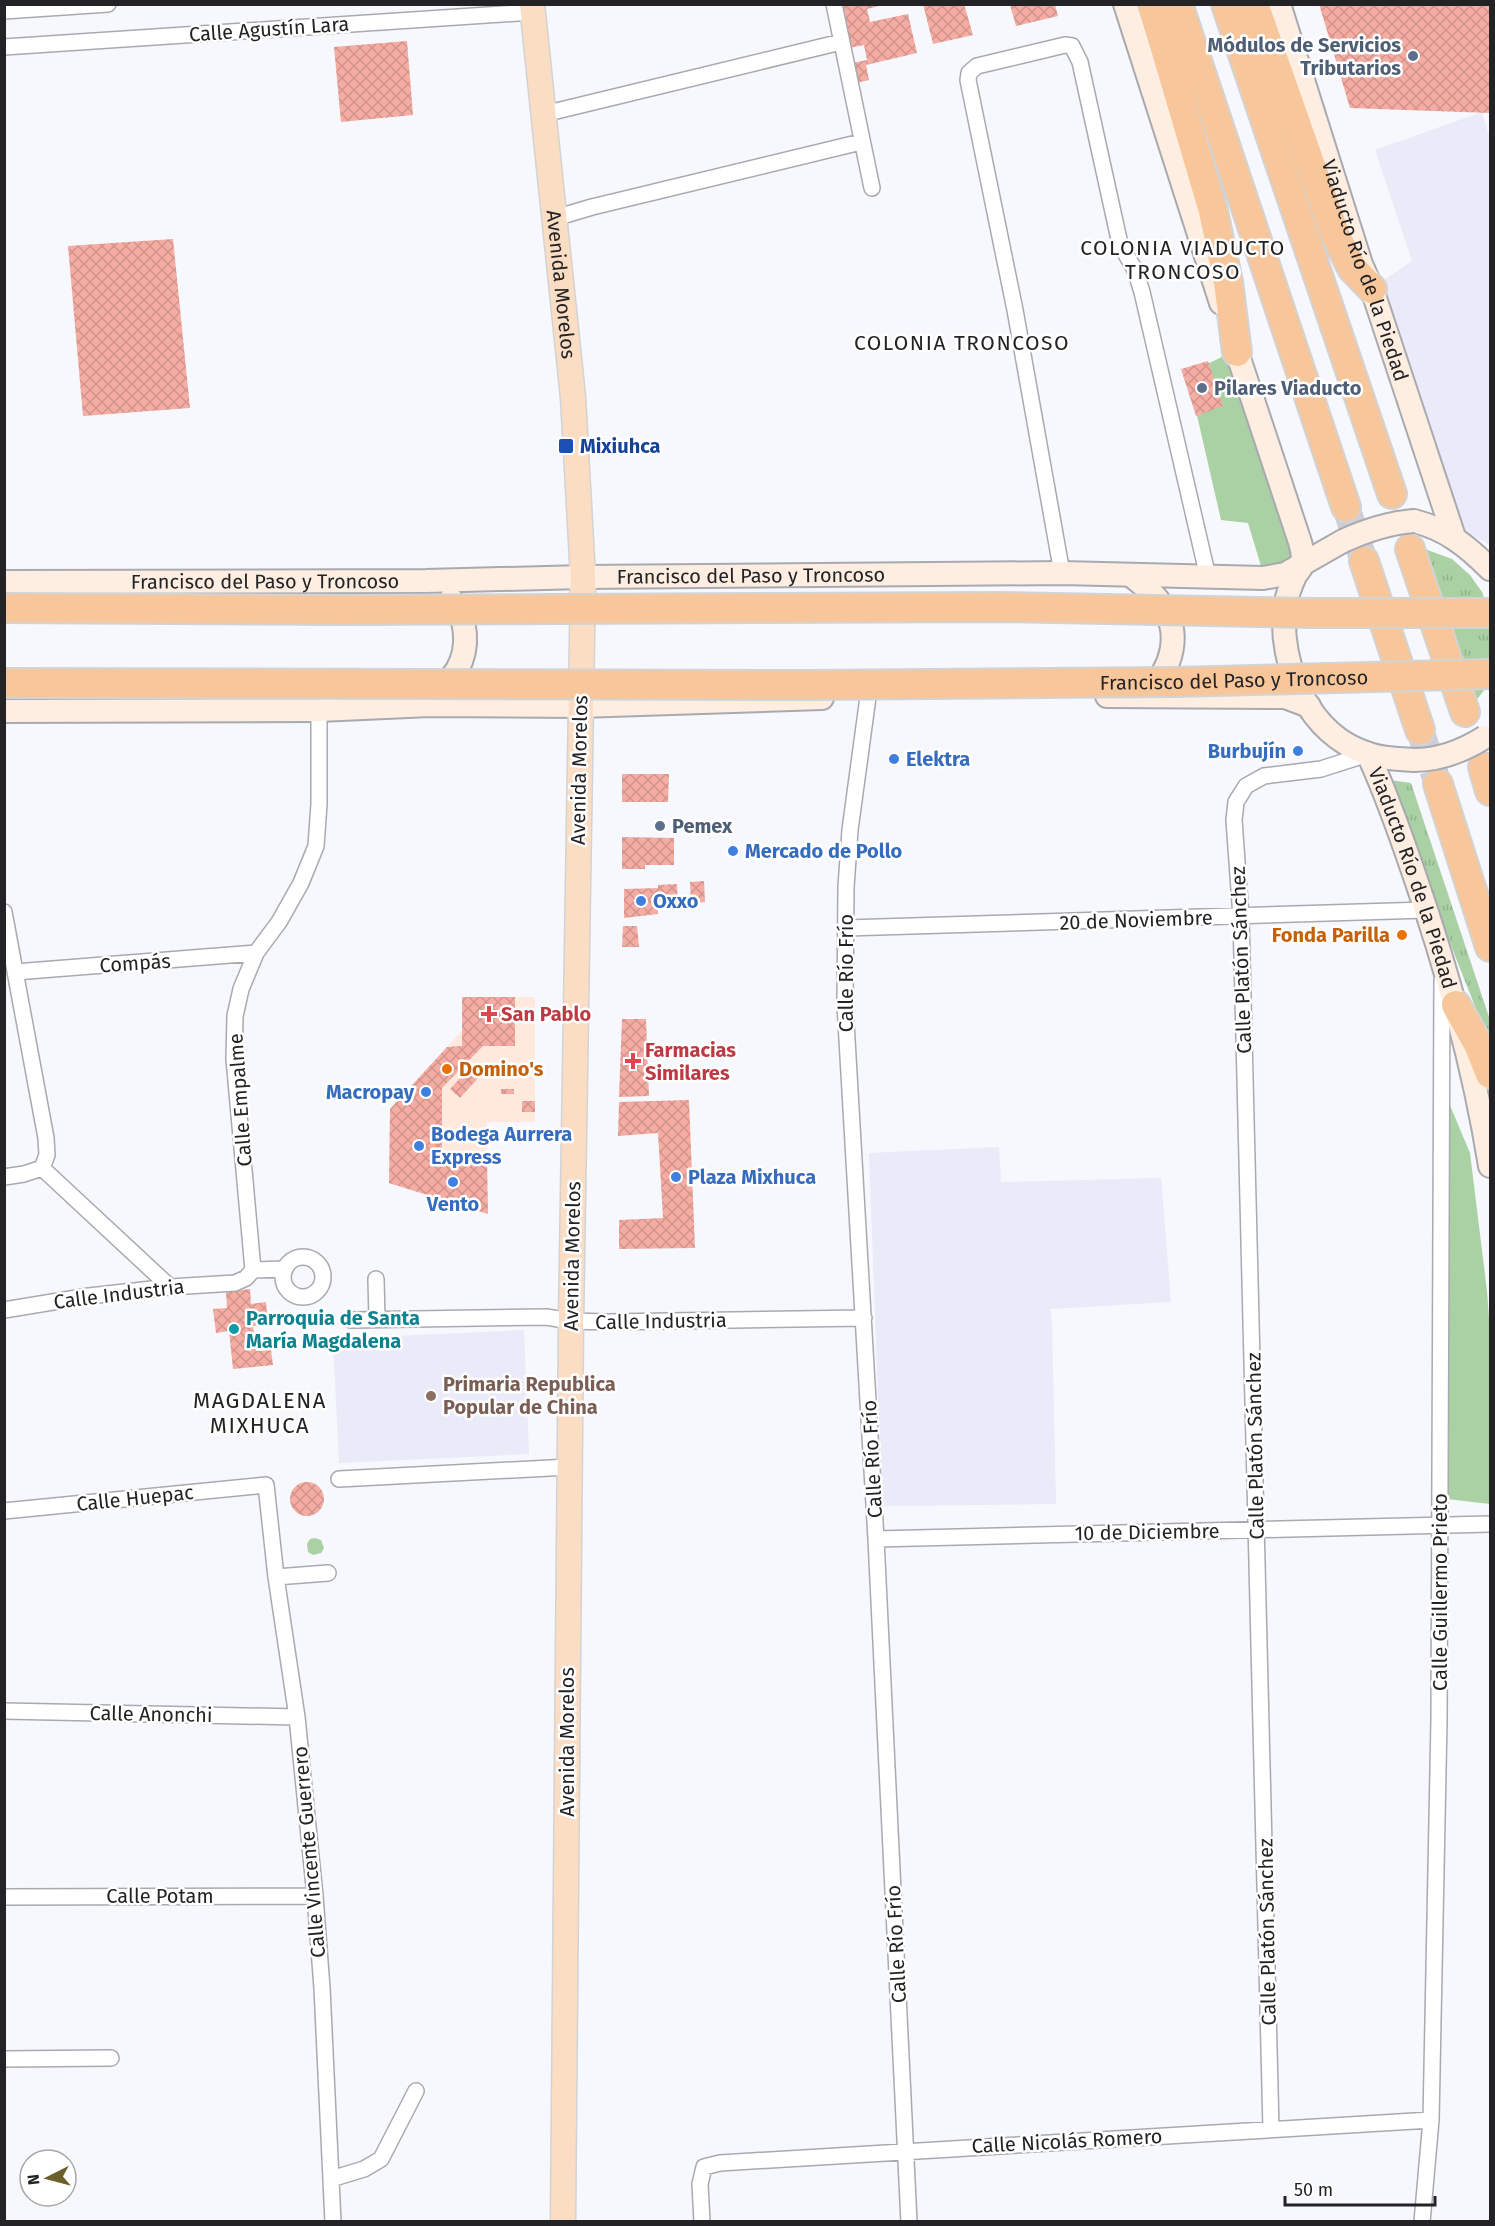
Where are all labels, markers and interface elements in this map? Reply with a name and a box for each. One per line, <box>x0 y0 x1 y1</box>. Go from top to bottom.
street label: Calle Agustín Lara <box>188 11 350 47</box>
place label: Módulos de Servicios Tributarios <box>1208 33 1401 80</box>
marker: Módulos de Servicios Tributarios <box>1406 49 1420 63</box>
street label: Viaducto Río de la Piedad <box>1317 156 1414 384</box>
street label: Avenida Morelos <box>542 209 581 360</box>
district label: COLONIA VIADUCTO TRONCOSO <box>1080 235 1286 285</box>
district label: COLONIA TRONCOSO <box>854 330 1070 356</box>
place label: Pilares Viaducto <box>1214 376 1362 400</box>
marker: Pilares Viaducto <box>1195 381 1209 395</box>
place label: Mixiuhca <box>580 434 661 458</box>
marker: Mixiuhca <box>557 437 575 455</box>
street label: Francisco del Paso y Troncoso <box>617 562 885 589</box>
street label: Francisco del Paso y Troncoso <box>131 569 399 594</box>
street label: Francisco del Paso y Troncoso <box>1100 665 1368 695</box>
street label: Avenida Morelos <box>566 695 592 845</box>
place label: Burbujín <box>1208 739 1286 763</box>
marker: Burbujín <box>1291 744 1305 758</box>
place label: Elektra <box>906 747 970 771</box>
marker: Elektra <box>887 752 901 766</box>
street label: Viaducto Río de la Piedad <box>1363 764 1462 991</box>
place label: Pemex <box>672 814 733 838</box>
marker: Pemex <box>653 819 667 833</box>
place label: Mercado de Pollo <box>745 839 903 863</box>
marker: Mercado de Pollo <box>726 844 740 858</box>
street label: Calle Platón Sánchez <box>1226 866 1256 1054</box>
place label: Oxxo <box>653 889 699 913</box>
marker: Oxxo <box>634 894 648 908</box>
street label: 20 de Noviembre <box>1059 905 1213 935</box>
street label: Calle Río Frío <box>834 914 858 1032</box>
place label: Fonda Parilla <box>1272 923 1390 947</box>
marker: Fonda Parilla <box>1395 928 1409 942</box>
street label: Compás <box>99 949 171 977</box>
place label: San Pablo <box>501 1002 591 1026</box>
marker: San Pablo <box>482 1007 496 1021</box>
street label: Calle Empalme <box>223 1033 257 1167</box>
place label: Farmacias Similares <box>645 1038 736 1085</box>
marker: Farmacias Similares <box>626 1054 640 1068</box>
place label: Domino's <box>459 1057 544 1081</box>
marker: Domino's <box>440 1062 454 1076</box>
place label: Macropay <box>326 1080 415 1104</box>
marker: Macropay <box>419 1085 433 1099</box>
place label: Bodega Aurrera Express <box>431 1122 572 1169</box>
marker: Bodega Aurrera Express <box>412 1139 426 1153</box>
place label: Plaza Mixhuca <box>688 1165 816 1189</box>
marker: Plaza Mixhuca <box>669 1170 683 1184</box>
marker: Vento <box>446 1175 460 1189</box>
street label: Avenida Morelos <box>559 1181 585 1331</box>
place label: Vento <box>426 1192 480 1216</box>
street label: Calle Industria <box>52 1274 186 1314</box>
place label: Parroquia de Santa María Magdalena <box>246 1306 420 1353</box>
street label: Calle Industria <box>595 1308 727 1334</box>
marker: Parroquia de Santa María Magdalena <box>227 1322 241 1336</box>
street label: Calle Platón Sánchez <box>1241 1352 1269 1540</box>
place label: Primaria Republica Popular de China <box>443 1372 616 1419</box>
district label: MAGDALENA MIXHUCA <box>193 1387 327 1439</box>
marker: Primaria Republica Popular de China <box>424 1389 438 1403</box>
street label: Calle Río Frío <box>857 1399 887 1519</box>
street label: Calle Huepac <box>75 1480 195 1516</box>
street label: Calle Guillermo Prieto <box>1428 1493 1452 1691</box>
street label: 10 de Diciembre <box>1074 1519 1220 1545</box>
street label: Avenida Morelos <box>555 1667 579 1817</box>
street label: Calle Anonchi <box>89 1701 213 1727</box>
street label: Calle Vincente Guerrero <box>288 1745 330 1959</box>
street label: Calle Platón Sánchez <box>1253 1838 1281 2026</box>
street label: Calle Potam <box>106 1884 214 1908</box>
street label: Calle Río Frío <box>881 1884 911 2004</box>
street label: Calle Nicolás Romero <box>971 2124 1163 2158</box>
north arrow <box>18 2148 78 2208</box>
scale bar <box>1285 2169 1435 2207</box>
text: N <box>24 2173 44 2186</box>
text: 50 m <box>1294 2179 1333 2201</box>

